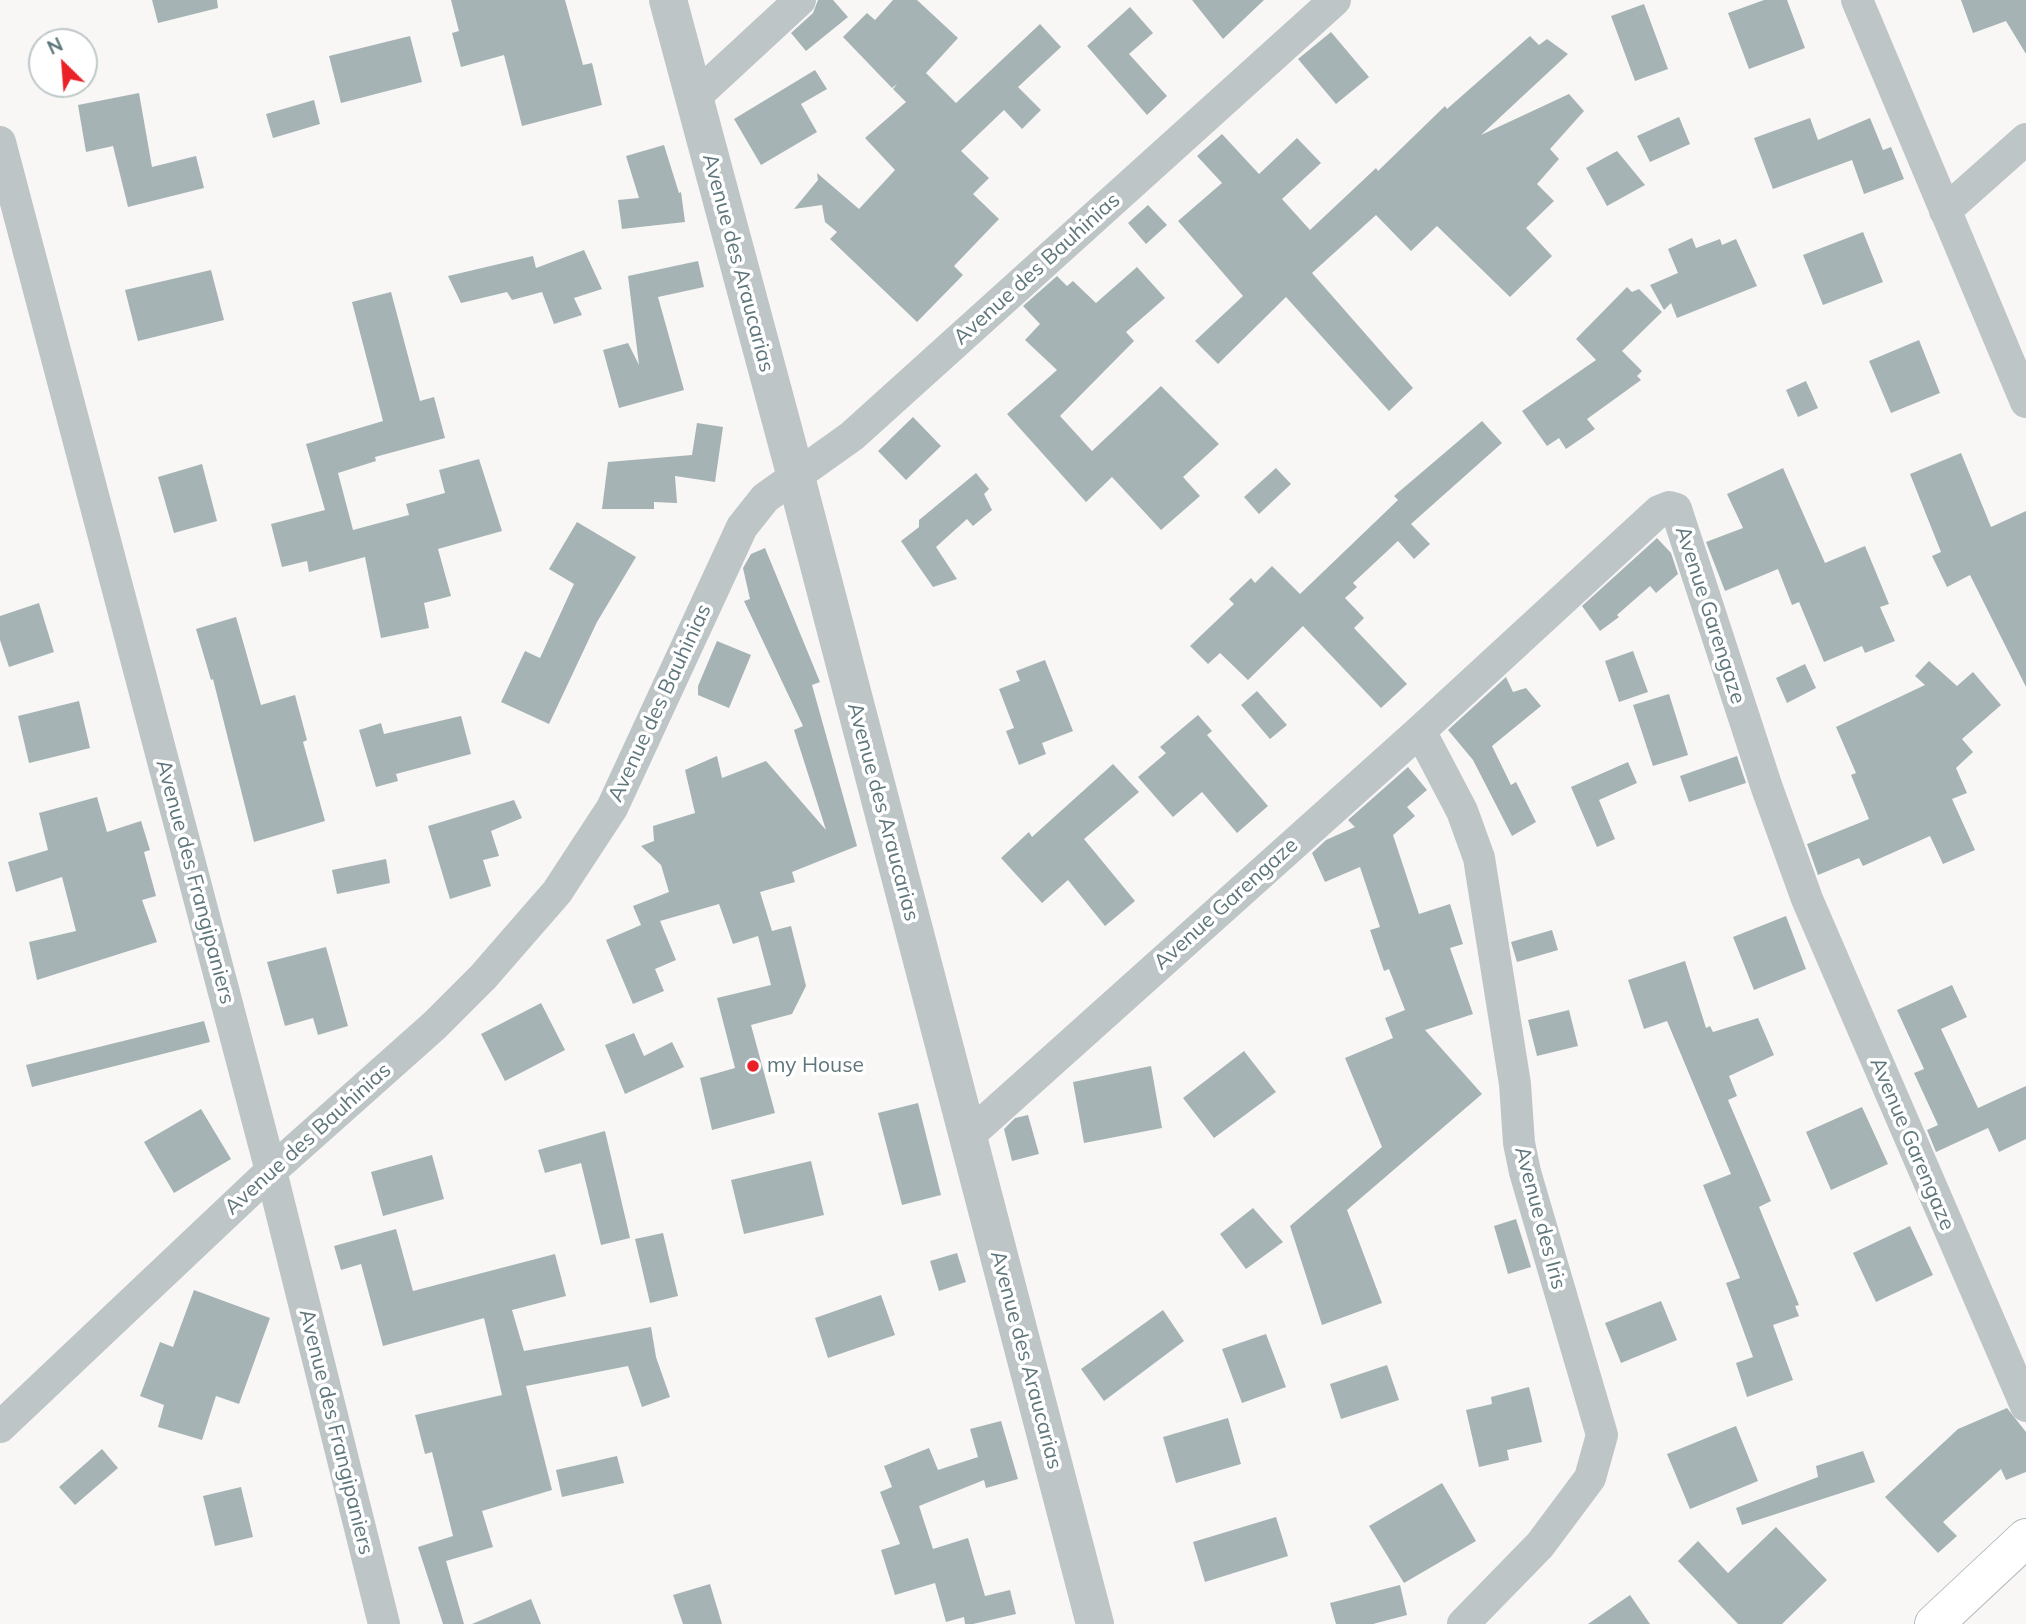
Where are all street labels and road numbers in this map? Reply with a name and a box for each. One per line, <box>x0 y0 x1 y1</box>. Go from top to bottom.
street label: Avenue des Araucarias <box>697 151 779 375</box>
street label: Avenue des Bauhinias <box>949 188 1125 350</box>
street label: Avenue Garengaze <box>1669 523 1751 707</box>
street label: Avenue des Bauhinias <box>603 600 717 806</box>
street label: Avenue des Araucarias <box>842 700 924 924</box>
street label: Avenue des Frangipaniers <box>150 757 240 1007</box>
street label: Avenue Garengaze <box>1149 833 1303 975</box>
street label: Avenue Garengaze <box>1864 1054 1960 1234</box>
street label: Avenue des Bauhinias <box>220 1058 396 1220</box>
street label: Avenue des Iris <box>1509 1144 1571 1292</box>
street label: Avenue des Araucarias <box>985 1248 1067 1472</box>
street label: Avenue des Frangipaniers <box>293 1307 379 1557</box>

